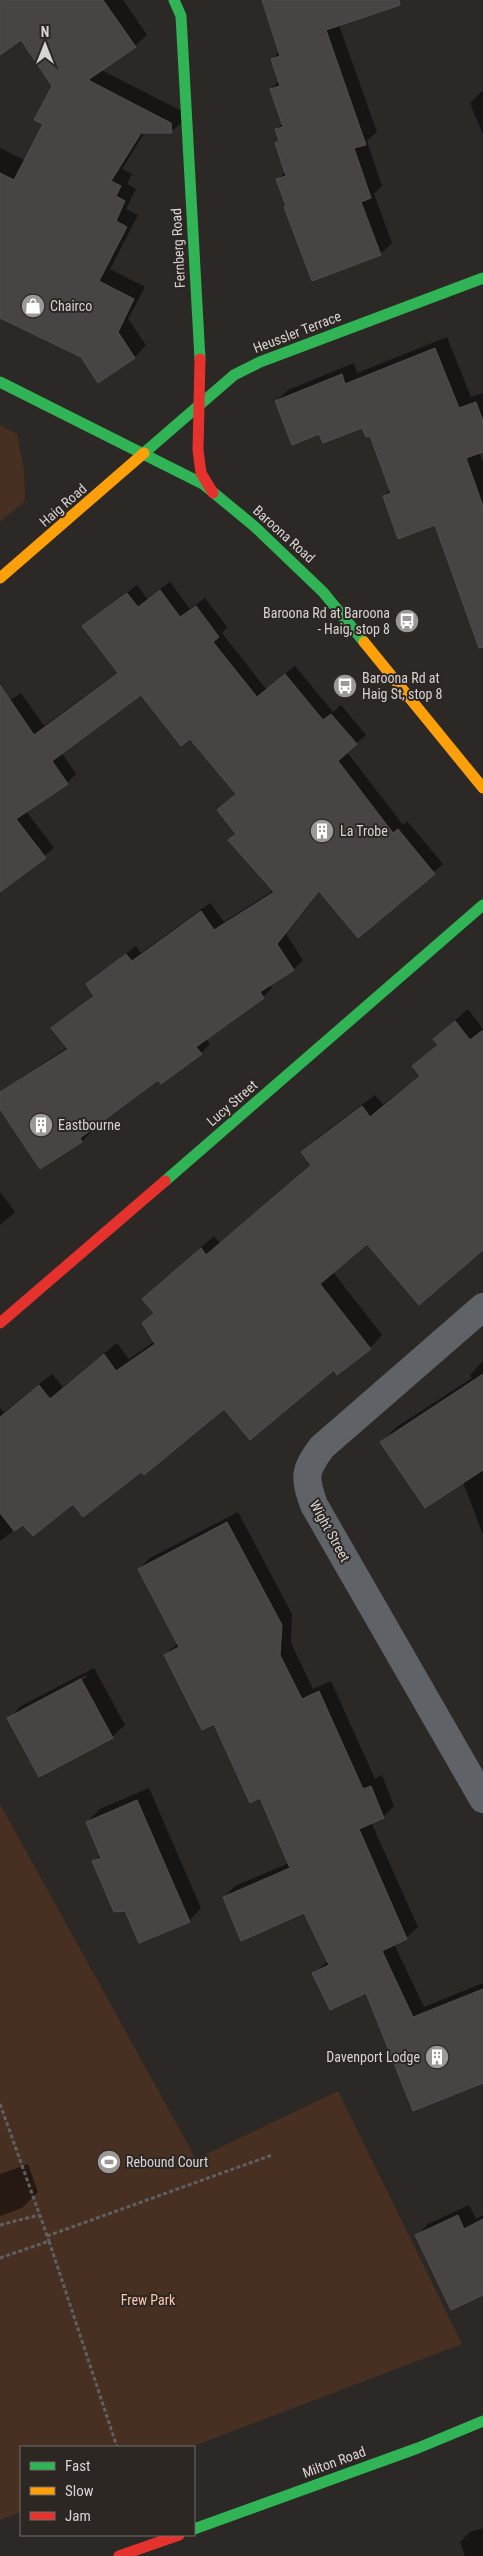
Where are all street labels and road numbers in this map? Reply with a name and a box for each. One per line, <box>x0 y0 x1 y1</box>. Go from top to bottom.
street label: Fernberg Road <box>168 208 188 288</box>
street label: Heussler Terrace <box>251 308 344 356</box>
street label: Haig Road <box>36 480 90 530</box>
street label: Baroona Road <box>250 502 318 566</box>
street label: Lucy Street <box>204 1077 260 1129</box>
street label: Wight Street <box>307 1498 353 1564</box>
street label: Milton Road <box>300 2443 368 2481</box>

